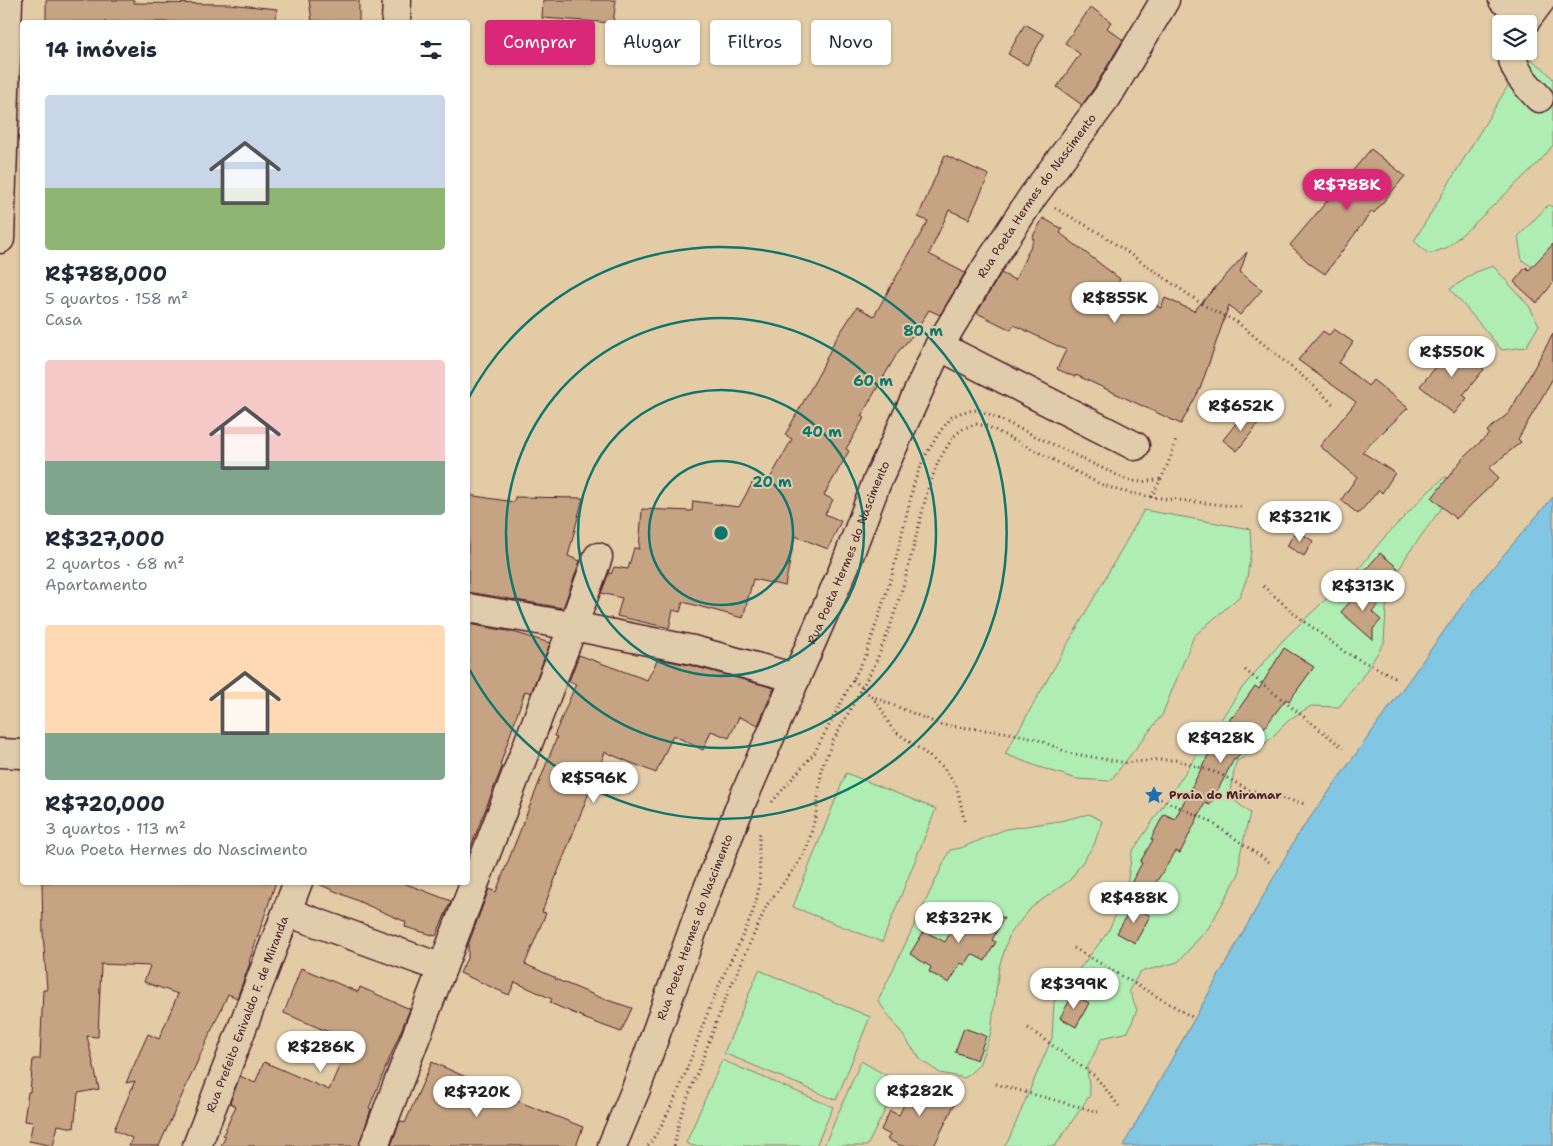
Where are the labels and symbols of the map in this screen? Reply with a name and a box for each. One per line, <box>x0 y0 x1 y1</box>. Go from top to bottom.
street label: Rua Poeta Hermes do Nascimento <box>974 110 1100 281</box>
pin: R$788K <box>1306 168 1388 211</box>
pin: R$855K <box>1074 282 1156 324</box>
text: 80 m <box>903 321 943 341</box>
pin: R$550K <box>1411 336 1493 378</box>
text: 60 m <box>853 371 893 391</box>
pin: R$652K <box>1200 390 1282 432</box>
text: 40 m <box>802 422 842 442</box>
street label: Rua Poeta Hermes do Nascimento <box>804 458 893 647</box>
text: 20 m <box>752 472 792 492</box>
pin: R$321K <box>1259 500 1341 543</box>
centre of rings <box>712 524 730 542</box>
pin: R$313K <box>1322 570 1404 612</box>
pin: R$928K <box>1180 722 1262 764</box>
pin: R$596K <box>553 762 635 804</box>
place icon: Praia do Miramar <box>1143 784 1165 806</box>
place label: Praia do Miramar <box>1169 787 1282 803</box>
street label: Rua Poeta Hermes do Nascimento <box>653 832 736 1022</box>
pin: R$488K <box>1093 882 1175 924</box>
pin: R$327K <box>918 902 1000 944</box>
street label: Rua Prefeito Enivaldo F. de Miranda <box>203 913 292 1115</box>
pin: R$399K <box>1033 968 1115 1010</box>
pin: R$286K <box>280 1030 362 1073</box>
pin: R$282K <box>879 1074 961 1117</box>
pin: R$720K <box>436 1076 518 1118</box>

